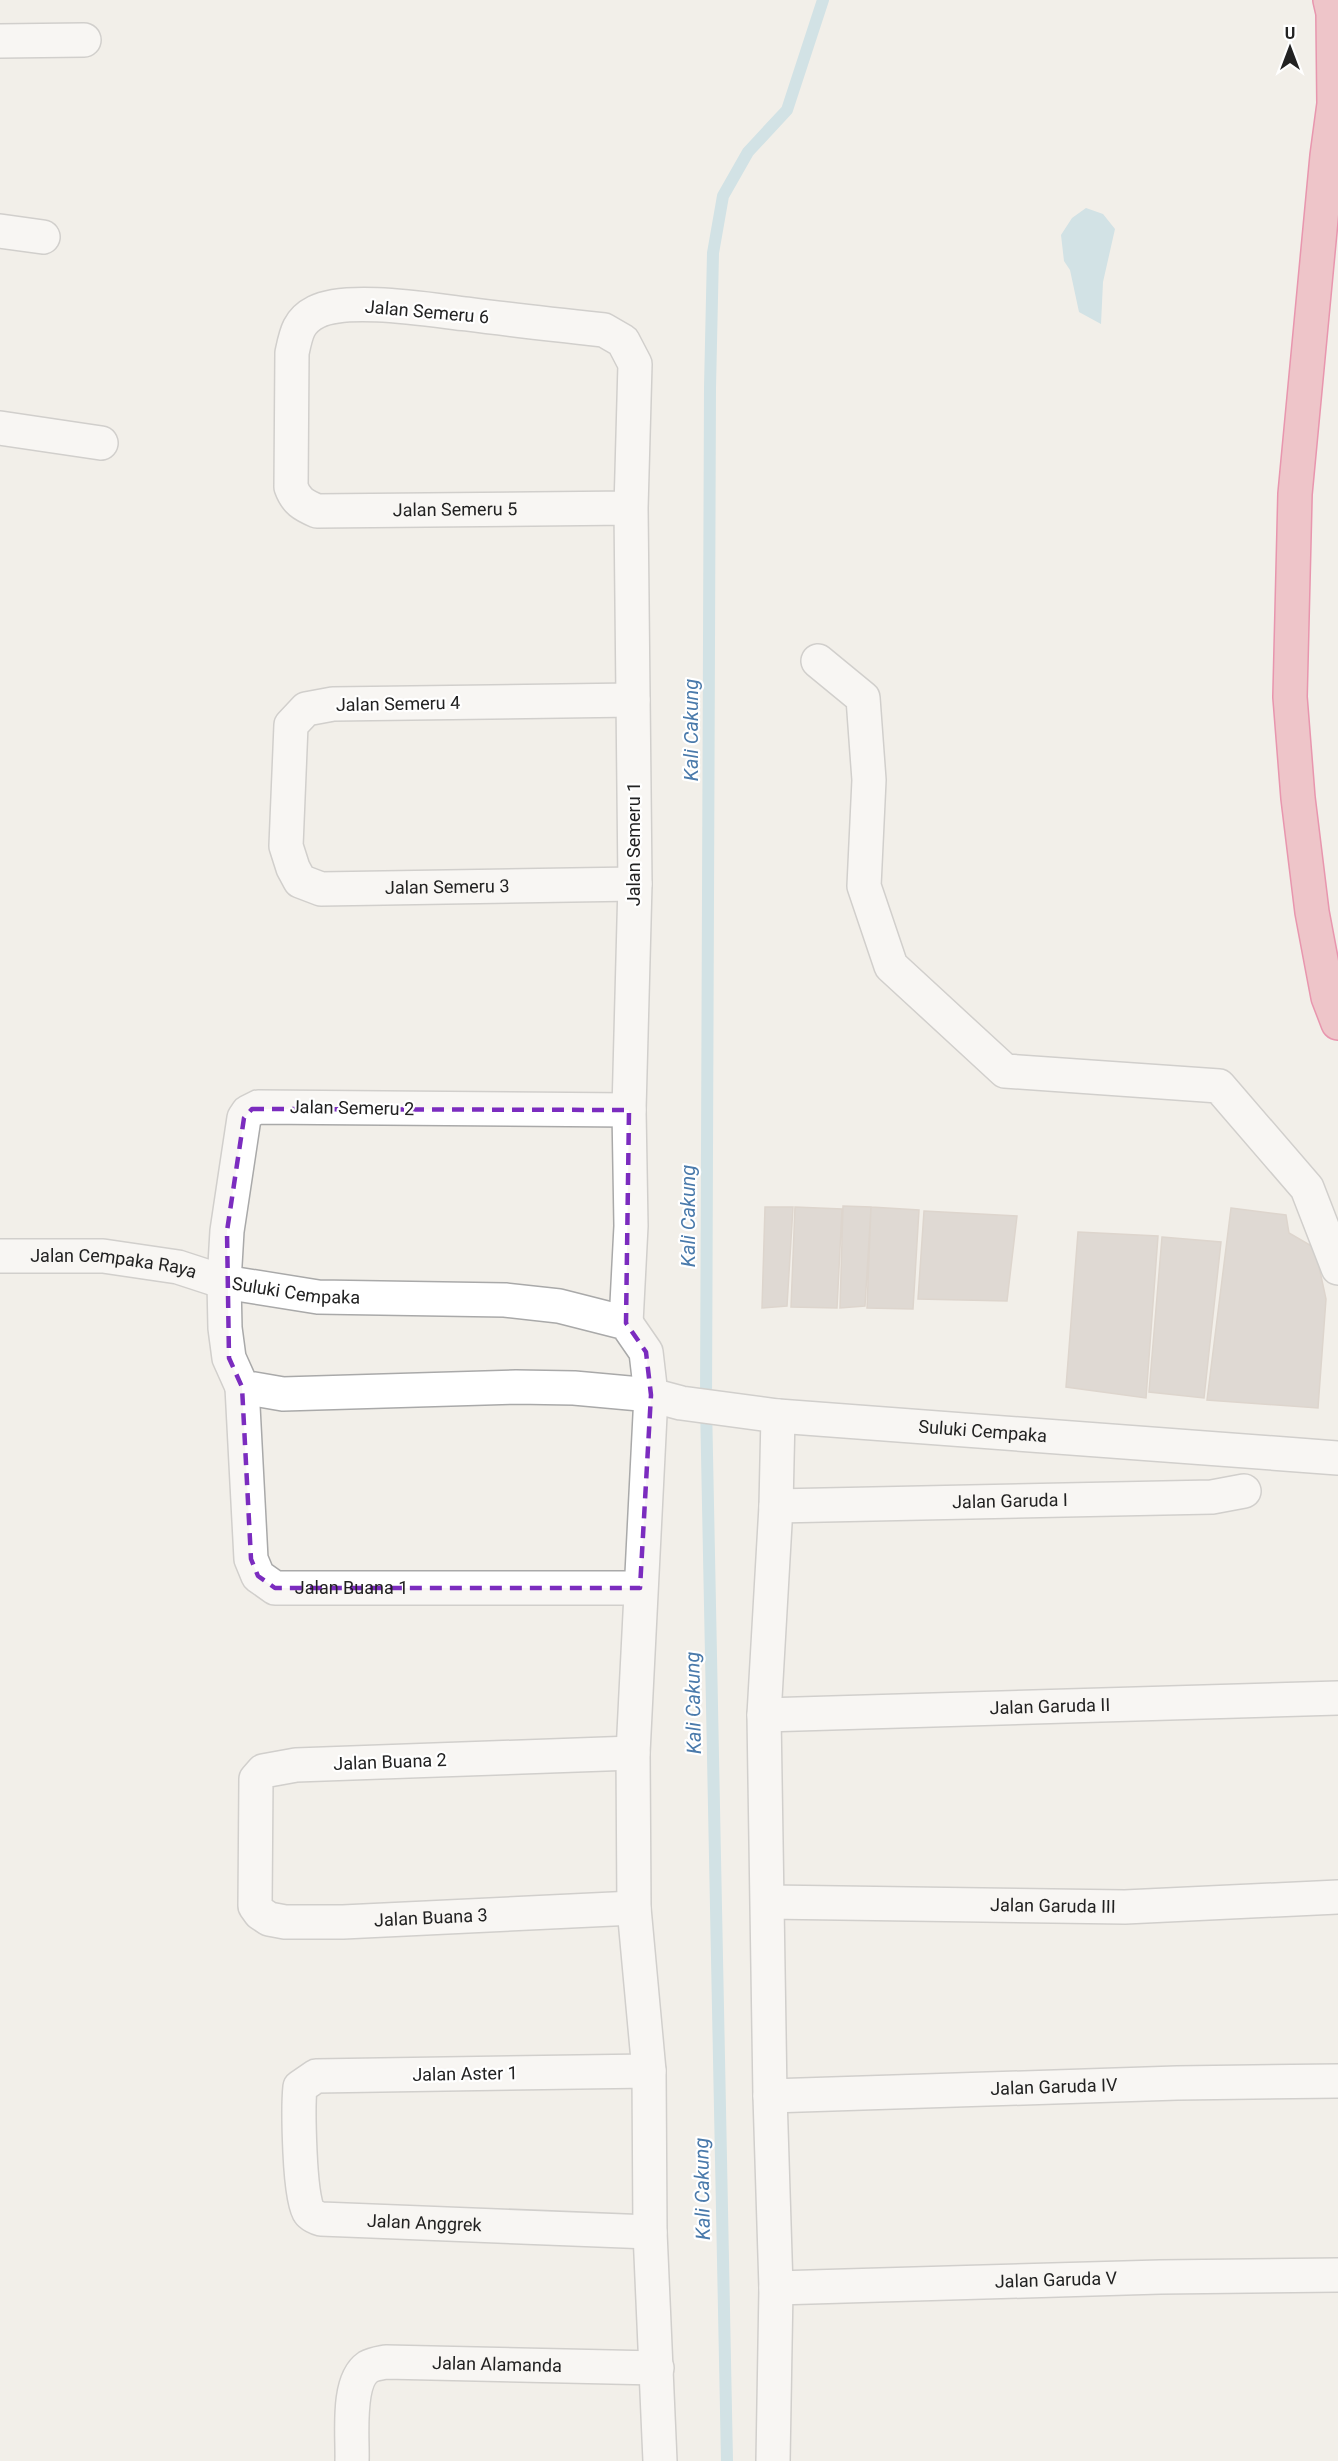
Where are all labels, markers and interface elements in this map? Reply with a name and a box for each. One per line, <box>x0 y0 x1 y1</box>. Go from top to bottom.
north arrow <box>1260 18 1320 78</box>
text: U <box>1285 24 1295 43</box>
street label: Jalan Semeru 6 <box>364 296 490 327</box>
street label: Jalan Semeru 5 <box>393 498 517 520</box>
water label: Kali Cakung <box>679 679 703 781</box>
street label: Jalan Semeru 4 <box>336 692 460 715</box>
street label: Jalan Semeru 1 <box>623 782 644 906</box>
street label: Jalan Semeru 3 <box>385 875 510 898</box>
street label: Jalan Semeru 2 <box>290 1096 414 1119</box>
water label: Kali Cakung <box>676 1165 700 1267</box>
street label: Jalan Cempaka Raya <box>30 1245 199 1282</box>
street label: Suluki Cempaka <box>231 1272 360 1308</box>
street label: Suluki Cempaka <box>918 1416 1048 1446</box>
street label: Jalan Garuda I <box>952 1489 1068 1512</box>
street label: Jalan Buana 1 <box>295 1577 408 1598</box>
water label: Kali Cakung <box>680 1652 706 1754</box>
street label: Jalan Garuda II <box>989 1694 1110 1718</box>
street label: Jalan Buana 2 <box>333 1749 447 1774</box>
street label: Jalan Garuda III <box>990 1894 1116 1917</box>
street label: Jalan Buana 3 <box>374 1904 488 1930</box>
street label: Jalan Aster 1 <box>412 2062 518 2085</box>
street label: Jalan Garuda IV <box>990 2074 1118 2099</box>
water label: Kali Cakung <box>689 2138 715 2240</box>
street label: Jalan Anggrek <box>366 2210 483 2235</box>
street label: Jalan Garuda V <box>994 2267 1118 2292</box>
street label: Jalan Alamanda <box>432 2352 562 2376</box>

